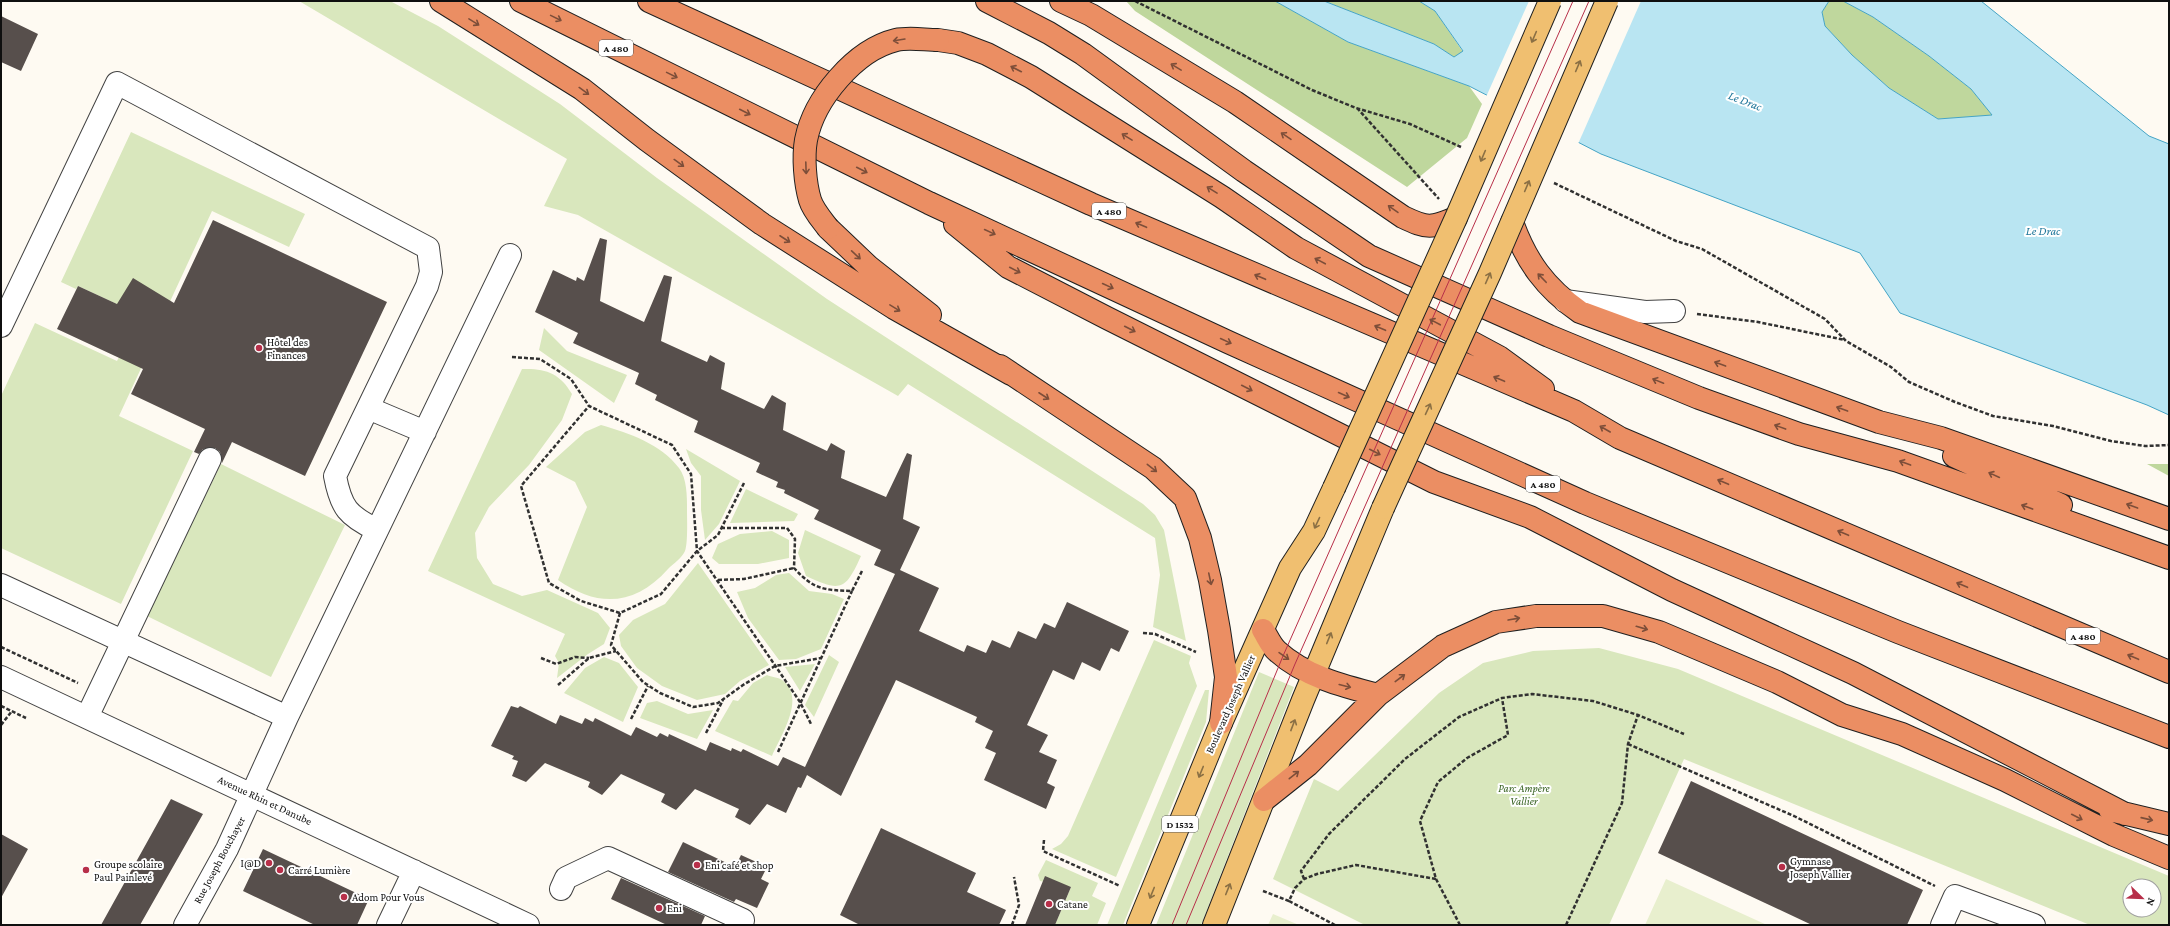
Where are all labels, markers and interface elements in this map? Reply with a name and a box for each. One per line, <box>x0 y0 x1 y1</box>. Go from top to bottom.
one-way arrow <box>549 15 561 22</box>
one-way arrow <box>468 18 480 26</box>
one-way arrow <box>1530 30 1537 42</box>
one-way arrow <box>893 36 906 44</box>
road number: A 480 <box>599 40 633 56</box>
one-way arrow <box>1575 61 1583 73</box>
one-way arrow <box>1170 62 1182 70</box>
one-way arrow <box>1010 65 1022 72</box>
one-way arrow <box>666 72 678 80</box>
one-way arrow <box>578 87 589 95</box>
water label: Le Drac <box>1726 88 1764 114</box>
one-way arrow <box>739 108 751 116</box>
one-way arrow <box>1281 132 1292 140</box>
one-way arrow <box>1121 133 1132 141</box>
one-way arrow <box>1478 150 1486 162</box>
one-way arrow <box>673 159 684 168</box>
one-way arrow <box>802 162 810 175</box>
one-way arrow <box>855 167 867 174</box>
one-way arrow <box>1524 180 1531 192</box>
one-way arrow <box>1206 186 1218 194</box>
road number: A 480 <box>1092 203 1126 219</box>
one-way arrow <box>1388 205 1399 213</box>
one-way arrow <box>1135 221 1147 228</box>
water label: Le Drac <box>2026 224 2061 238</box>
one-way arrow <box>983 228 995 236</box>
one-way arrow <box>779 235 790 243</box>
one-way arrow <box>851 250 861 260</box>
one-way arrow <box>1315 257 1327 265</box>
one-way arrow <box>1008 267 1020 275</box>
one-way arrow <box>1255 272 1267 280</box>
one-way arrow <box>1485 272 1492 284</box>
one-way arrow <box>1538 273 1547 283</box>
one-way arrow <box>1101 283 1113 290</box>
one-way arrow <box>889 305 901 313</box>
one-way arrow <box>1429 318 1441 326</box>
one-way arrow <box>1374 324 1386 331</box>
one-way arrow <box>1124 326 1136 334</box>
place label: Hôtel des Finances <box>267 336 308 361</box>
one-way arrow <box>1219 338 1231 345</box>
marker: Hôtel des Finances <box>254 343 264 353</box>
one-way arrow <box>1714 360 1726 368</box>
one-way arrow <box>1494 375 1506 383</box>
one-way arrow <box>1653 377 1665 384</box>
one-way arrow <box>1240 385 1252 392</box>
one-way arrow <box>1338 391 1350 399</box>
one-way arrow <box>1038 392 1049 400</box>
one-way arrow <box>1425 403 1432 415</box>
one-way arrow <box>1836 404 1848 412</box>
one-way arrow <box>1774 422 1786 430</box>
one-way arrow <box>1599 425 1611 433</box>
one-way arrow <box>1369 449 1381 456</box>
one-way arrow <box>1898 459 1911 466</box>
one-way arrow <box>1146 464 1157 472</box>
one-way arrow <box>1988 471 2000 478</box>
road number: A 480 <box>1526 476 1560 492</box>
one-way arrow <box>1718 478 1730 485</box>
one-way arrow <box>2127 502 2139 510</box>
one-way arrow <box>2021 503 2034 510</box>
one-way arrow <box>1313 517 1320 529</box>
one-way arrow <box>1837 529 1849 537</box>
one-way arrow <box>1207 572 1215 585</box>
one-way arrow <box>1956 581 1968 588</box>
one-way arrow <box>1507 615 1520 623</box>
one-way arrow <box>1636 625 1649 632</box>
road number: A 480 <box>2066 628 2100 644</box>
one-way arrow <box>1326 632 1333 644</box>
one-way arrow <box>1279 652 1290 660</box>
one-way arrow <box>2127 652 2139 660</box>
street label: Boulevard Joseph Vallier <box>1203 653 1258 755</box>
one-way arrow <box>1395 674 1406 682</box>
one-way arrow <box>1339 683 1352 691</box>
one-way arrow <box>1290 719 1298 731</box>
one-way arrow <box>1196 766 1204 778</box>
one-way arrow <box>1289 771 1300 780</box>
street label: Avenue Rhin et Danube <box>216 773 314 827</box>
park label: Parc Ampère Vallier <box>1498 782 1551 807</box>
street label: Rue Joseph Bouchayer <box>191 814 248 906</box>
one-way arrow <box>2071 814 2083 821</box>
road number: D 1532 <box>1162 816 1198 832</box>
one-way arrow <box>2140 816 2153 823</box>
place label: Gymnase Joseph Vallier <box>1789 855 1850 881</box>
place label: I@D <box>241 857 261 870</box>
place label: Groupe scolaire Paul Painlevé <box>94 858 162 883</box>
marker: I@D <box>264 858 274 868</box>
place label: Eni café et shop <box>705 859 774 872</box>
marker: Eni café et shop <box>692 860 702 870</box>
marker: Gymnase Joseph Vallier <box>1777 862 1787 872</box>
place label: Carré Lumière <box>288 864 350 876</box>
marker: Groupe scolaire Paul Painlevé <box>81 865 91 875</box>
marker: Carré Lumière <box>275 865 285 875</box>
north arrow <box>2122 878 2162 918</box>
one-way arrow <box>1225 883 1233 895</box>
one-way arrow <box>1147 886 1155 898</box>
place label: Adom Pour Vous <box>352 891 424 903</box>
marker: Adom Pour Vous <box>339 892 349 902</box>
text: N <box>2144 896 2158 908</box>
place label: Catane <box>1057 898 1088 910</box>
marker: Catane <box>1044 899 1054 909</box>
place label: Eni <box>667 902 682 914</box>
marker: Eni <box>654 903 664 913</box>

